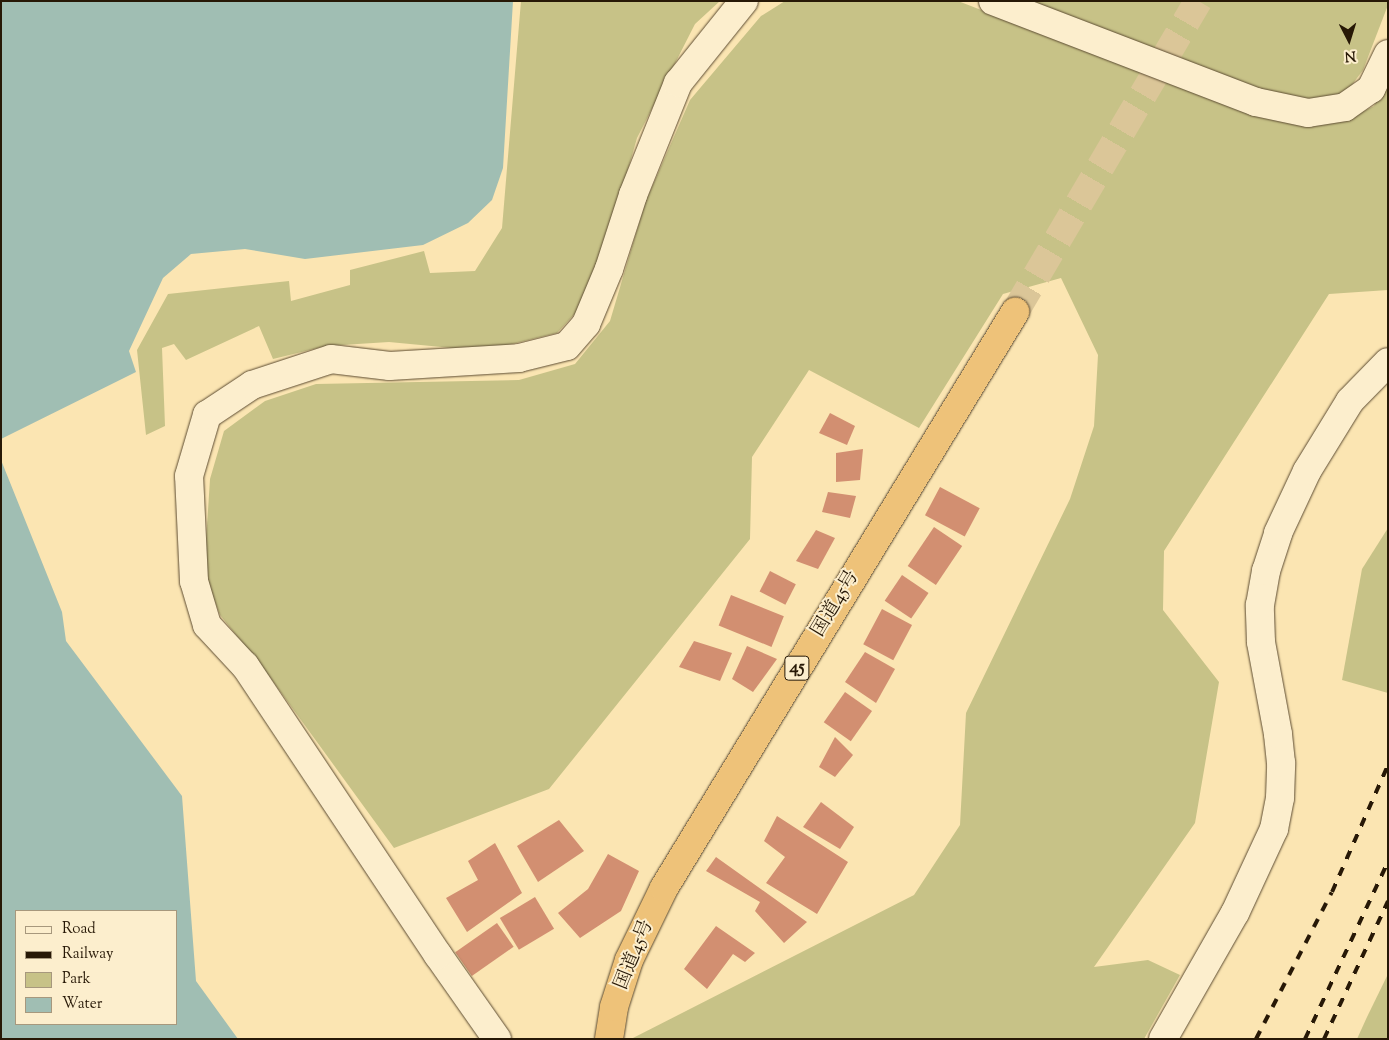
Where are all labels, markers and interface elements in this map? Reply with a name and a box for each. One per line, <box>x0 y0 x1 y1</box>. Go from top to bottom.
north arrow <box>1324 15 1374 65</box>
text: N <box>1344 44 1357 65</box>
street label: 国道45号 <box>807 567 865 641</box>
road number: 45 <box>783 652 811 684</box>
legend <box>15 910 178 1025</box>
street label: 国道45号 <box>611 917 659 993</box>
text: Road <box>62 919 96 940</box>
text: Railway <box>62 944 113 965</box>
text: Park <box>62 969 91 990</box>
text: Water <box>62 994 102 1015</box>

